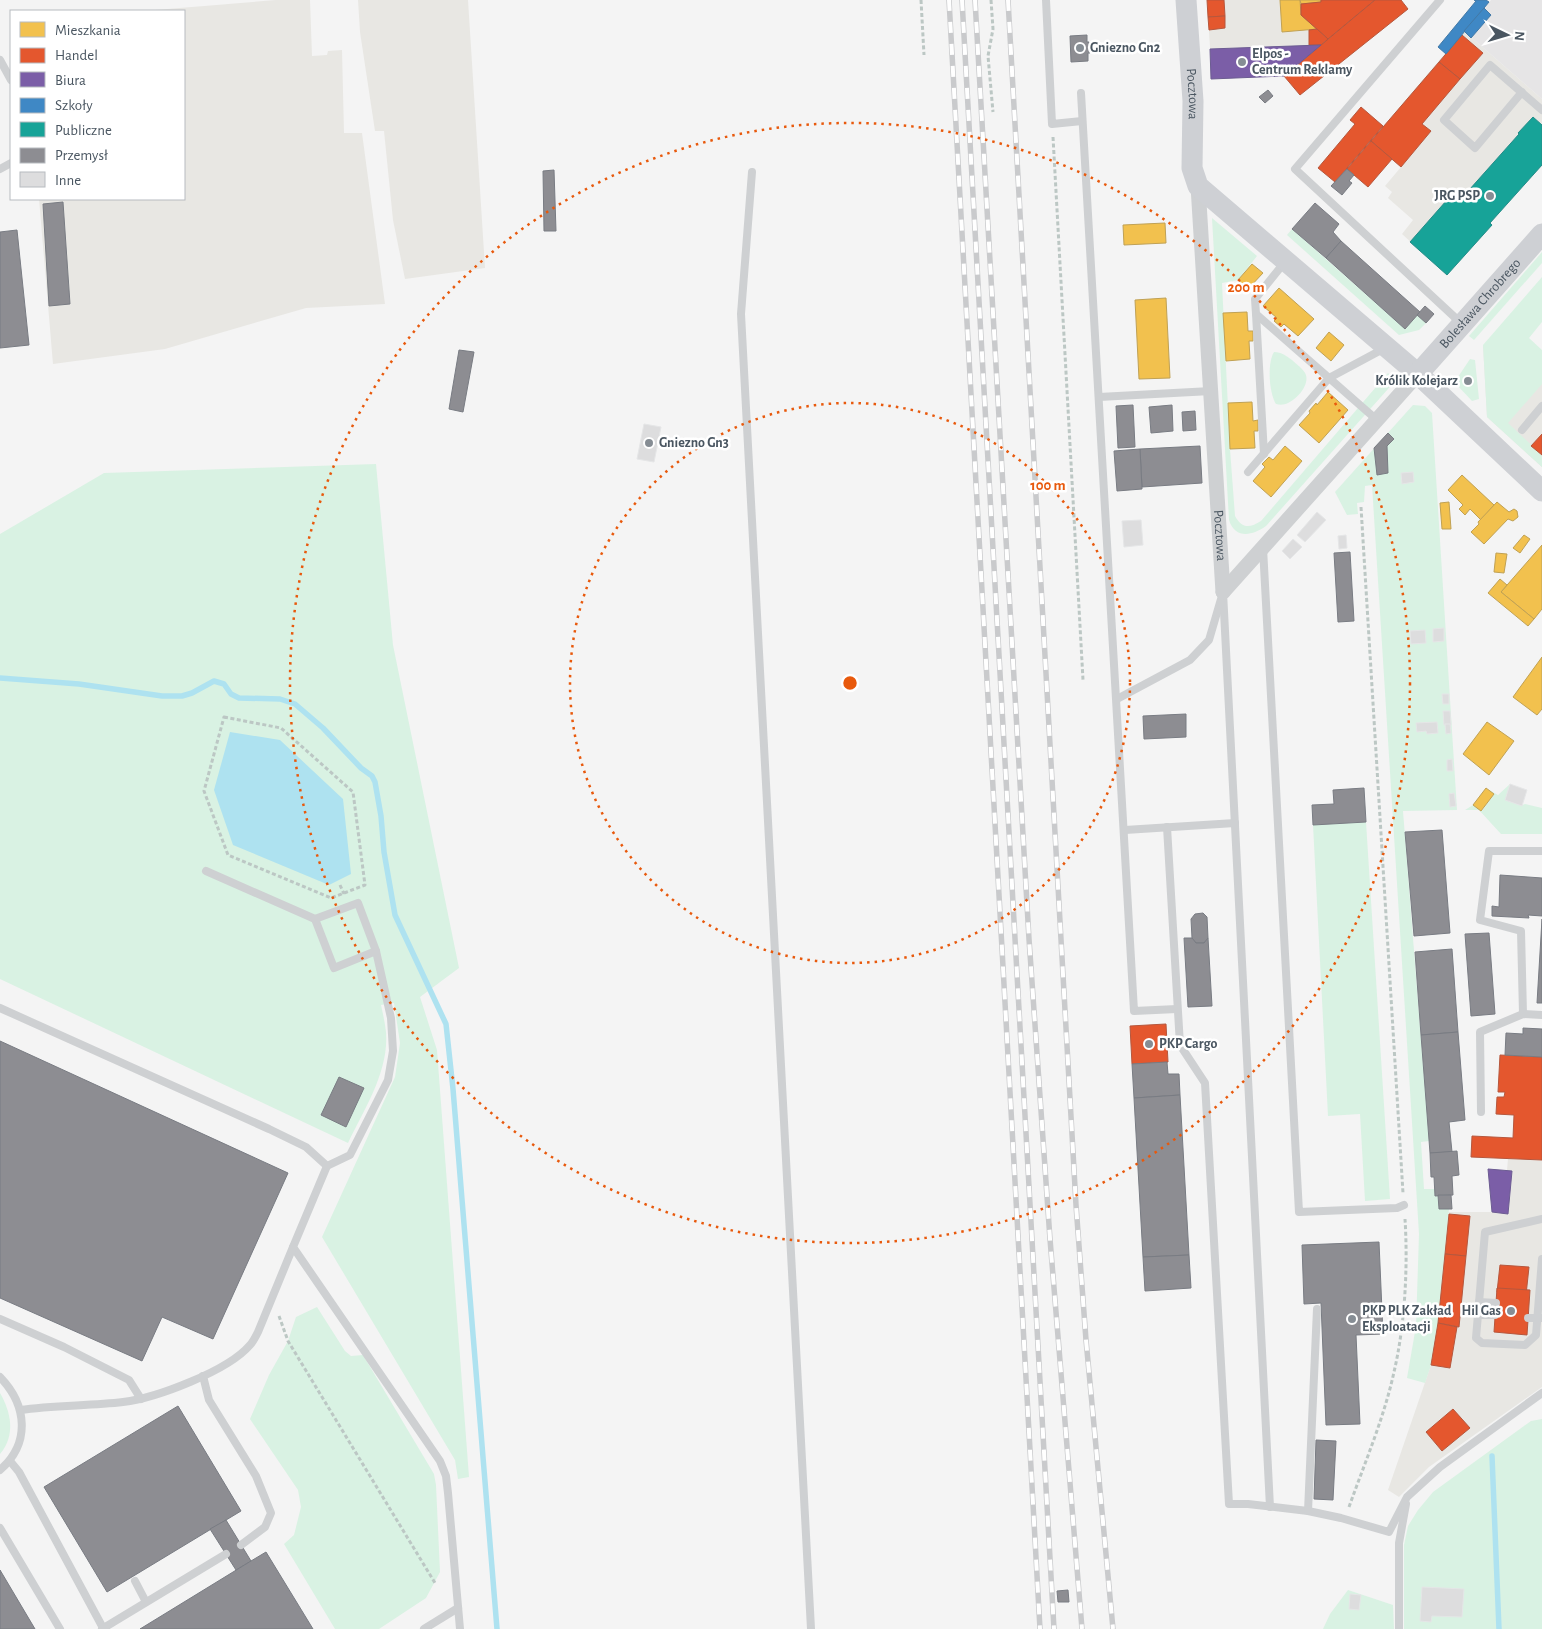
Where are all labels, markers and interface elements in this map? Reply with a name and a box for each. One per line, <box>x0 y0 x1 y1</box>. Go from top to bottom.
legend <box>10 10 185 200</box>
north arrow <box>1482 10 1532 60</box>
text: Mieszkania <box>55 23 121 38</box>
text: N <box>1512 31 1526 42</box>
place label: Gniezno Gn2 <box>1090 41 1161 55</box>
marker: Gniezno Gn2 <box>1074 42 1086 54</box>
place label: Elpos - Centrum Reklamy <box>1252 47 1353 77</box>
text: Handel <box>55 48 98 63</box>
marker: Elpos - Centrum Reklamy <box>1236 56 1248 68</box>
street label: Pocztowa <box>1184 68 1200 120</box>
text: Biura <box>55 73 86 88</box>
text: Szkoły <box>55 98 93 113</box>
text: Publiczne <box>55 123 112 138</box>
text: Przemysł <box>55 148 108 163</box>
text: Inne <box>55 173 81 188</box>
place label: JRG PSP <box>1434 189 1480 203</box>
marker: JRG PSP <box>1484 190 1496 202</box>
street label: Bolesława Chrobrego <box>1437 256 1524 351</box>
text: 200 m <box>1227 280 1265 295</box>
place label: Królik Kolejarz <box>1375 374 1458 388</box>
marker: Królik Kolejarz <box>1462 375 1474 387</box>
place label: Gniezno Gn3 <box>659 436 729 450</box>
marker: Gniezno Gn3 <box>643 437 655 449</box>
text: 100 m <box>1030 478 1066 493</box>
street label: Pocztowa <box>1211 509 1228 562</box>
centre of rings <box>841 674 859 692</box>
place label: PKP Cargo <box>1159 1037 1217 1051</box>
marker: PKP Cargo <box>1143 1038 1155 1050</box>
place label: PKP PLK Zakład Eksploatacji <box>1362 1304 1452 1334</box>
place label: Hil Gas <box>1461 1304 1501 1318</box>
marker: Hil Gas <box>1505 1305 1517 1317</box>
marker: PKP PLK Zakład Eksploatacji <box>1346 1313 1358 1325</box>

